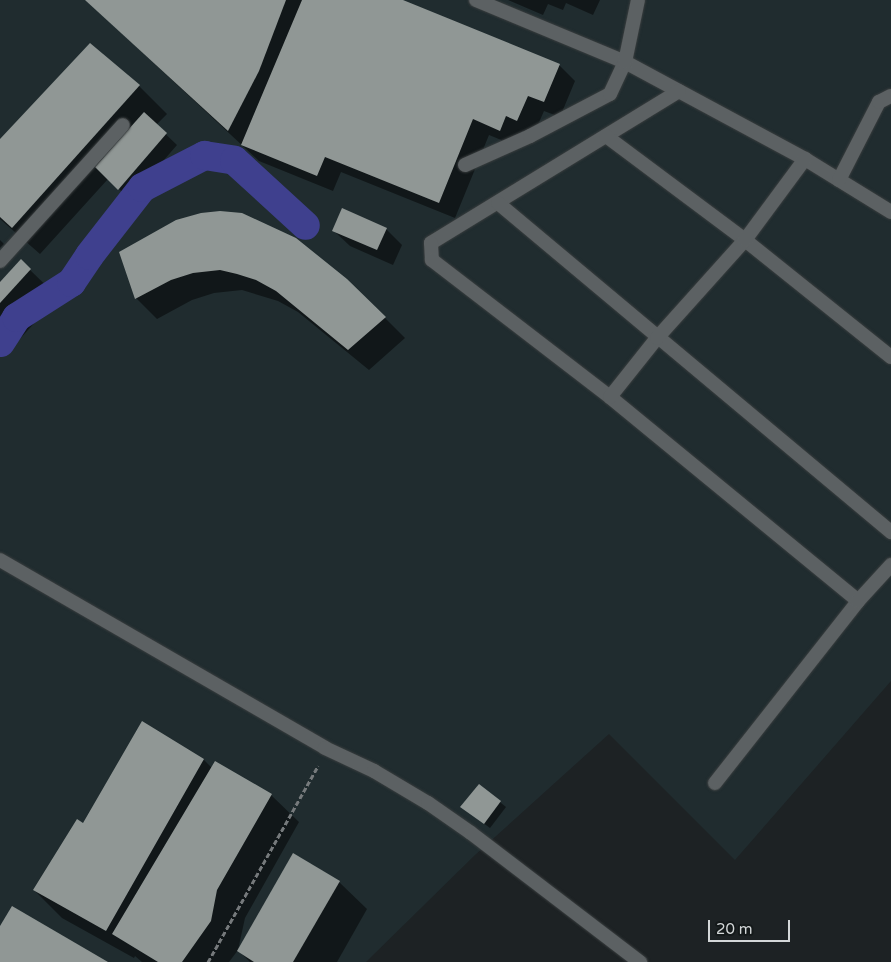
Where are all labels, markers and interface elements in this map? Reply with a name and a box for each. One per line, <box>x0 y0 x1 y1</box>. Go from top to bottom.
scale bar <box>711 910 794 942</box>
text: 20 m <box>716 920 753 938</box>

